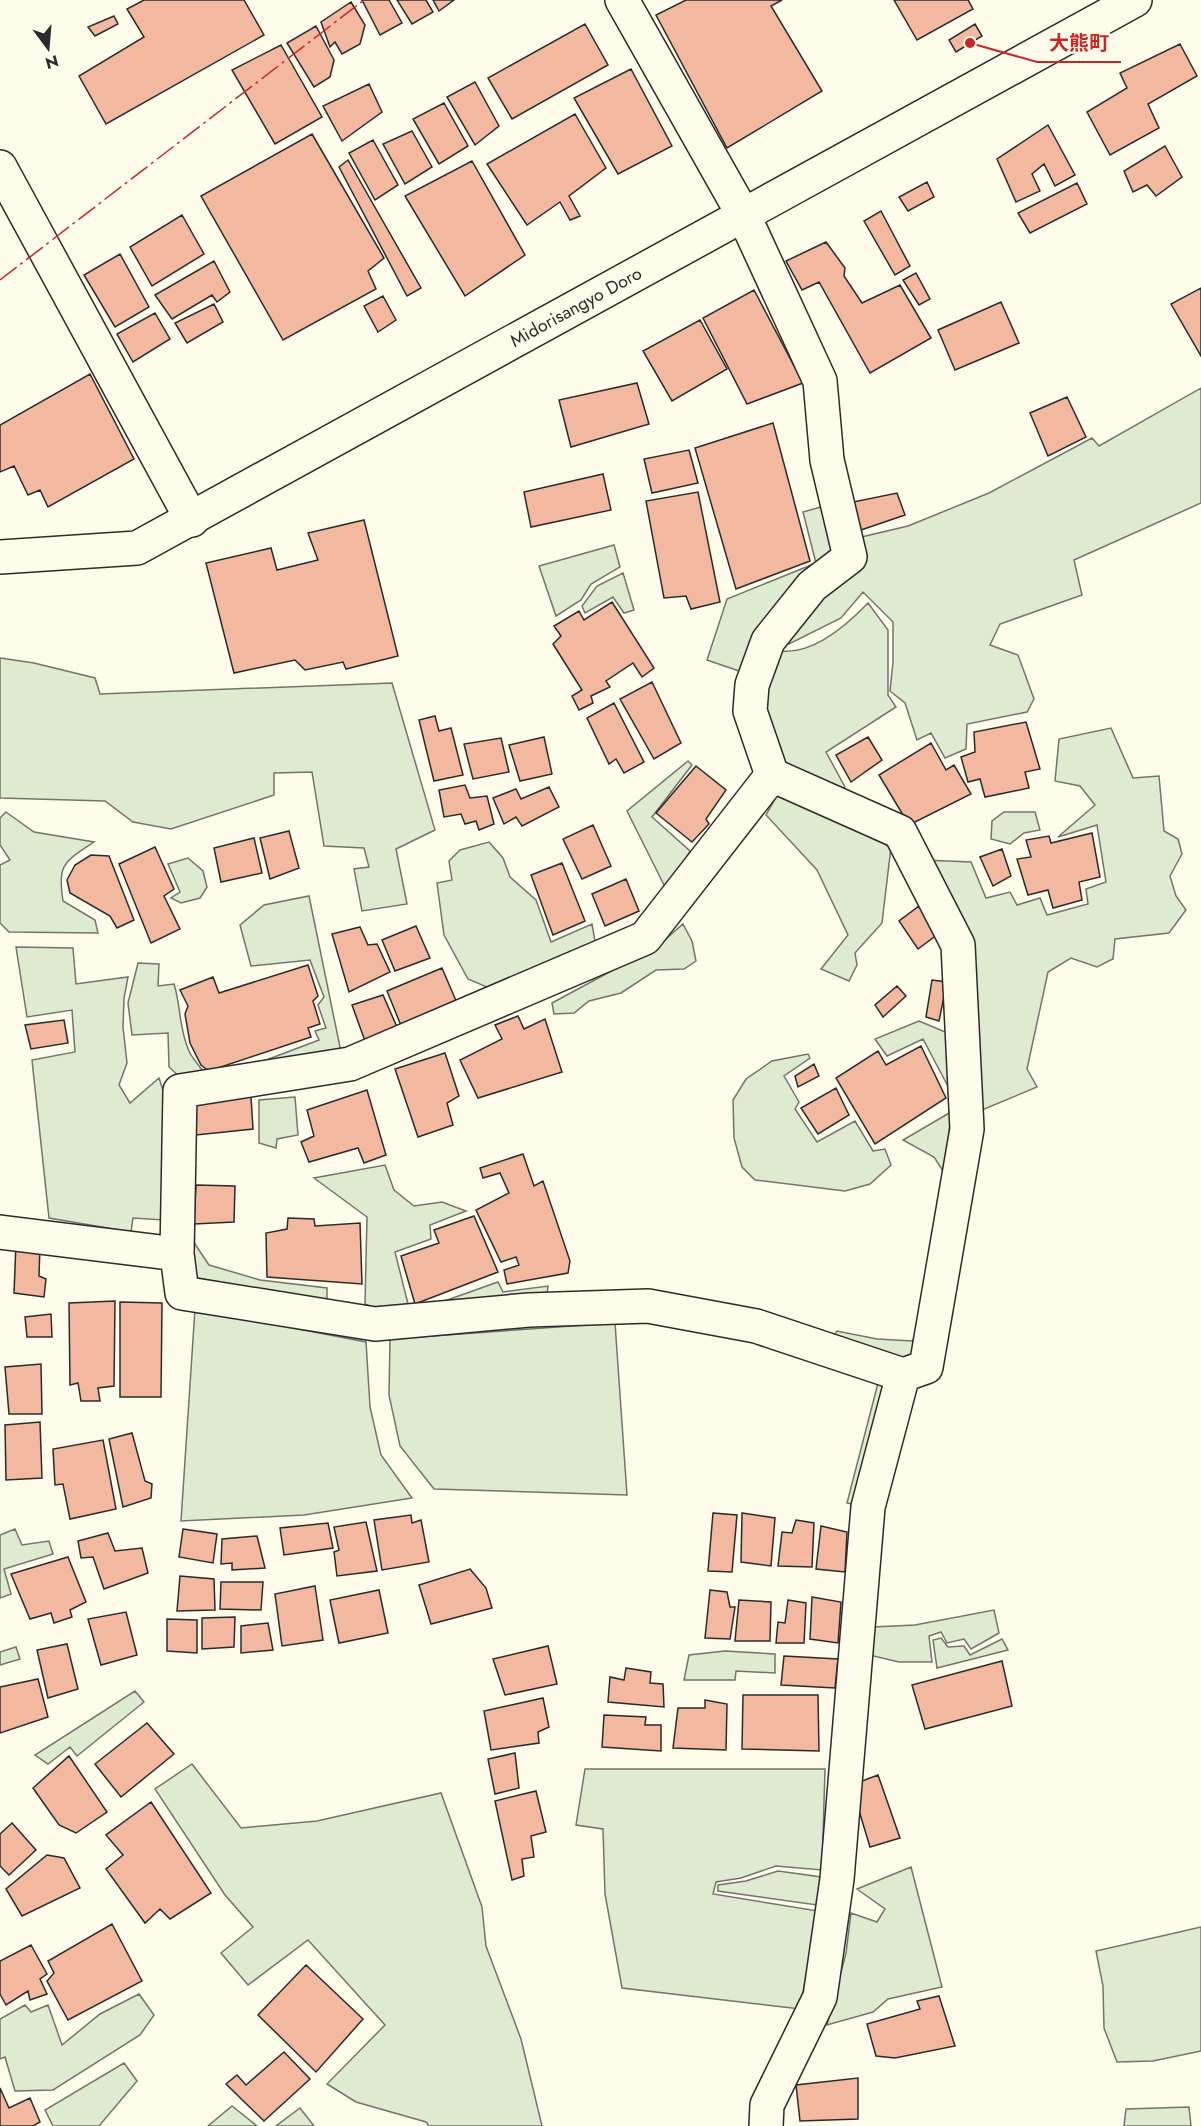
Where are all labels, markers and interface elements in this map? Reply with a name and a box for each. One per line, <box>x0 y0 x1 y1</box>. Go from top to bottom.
north arrow <box>18 18 78 78</box>
callout: 大熊町 <box>1037 24 1121 62</box>
text: 大熊町 <box>1049 29 1109 58</box>
text: N <box>43 49 61 75</box>
street label: Midorisangyo Doro <box>505 260 647 354</box>

